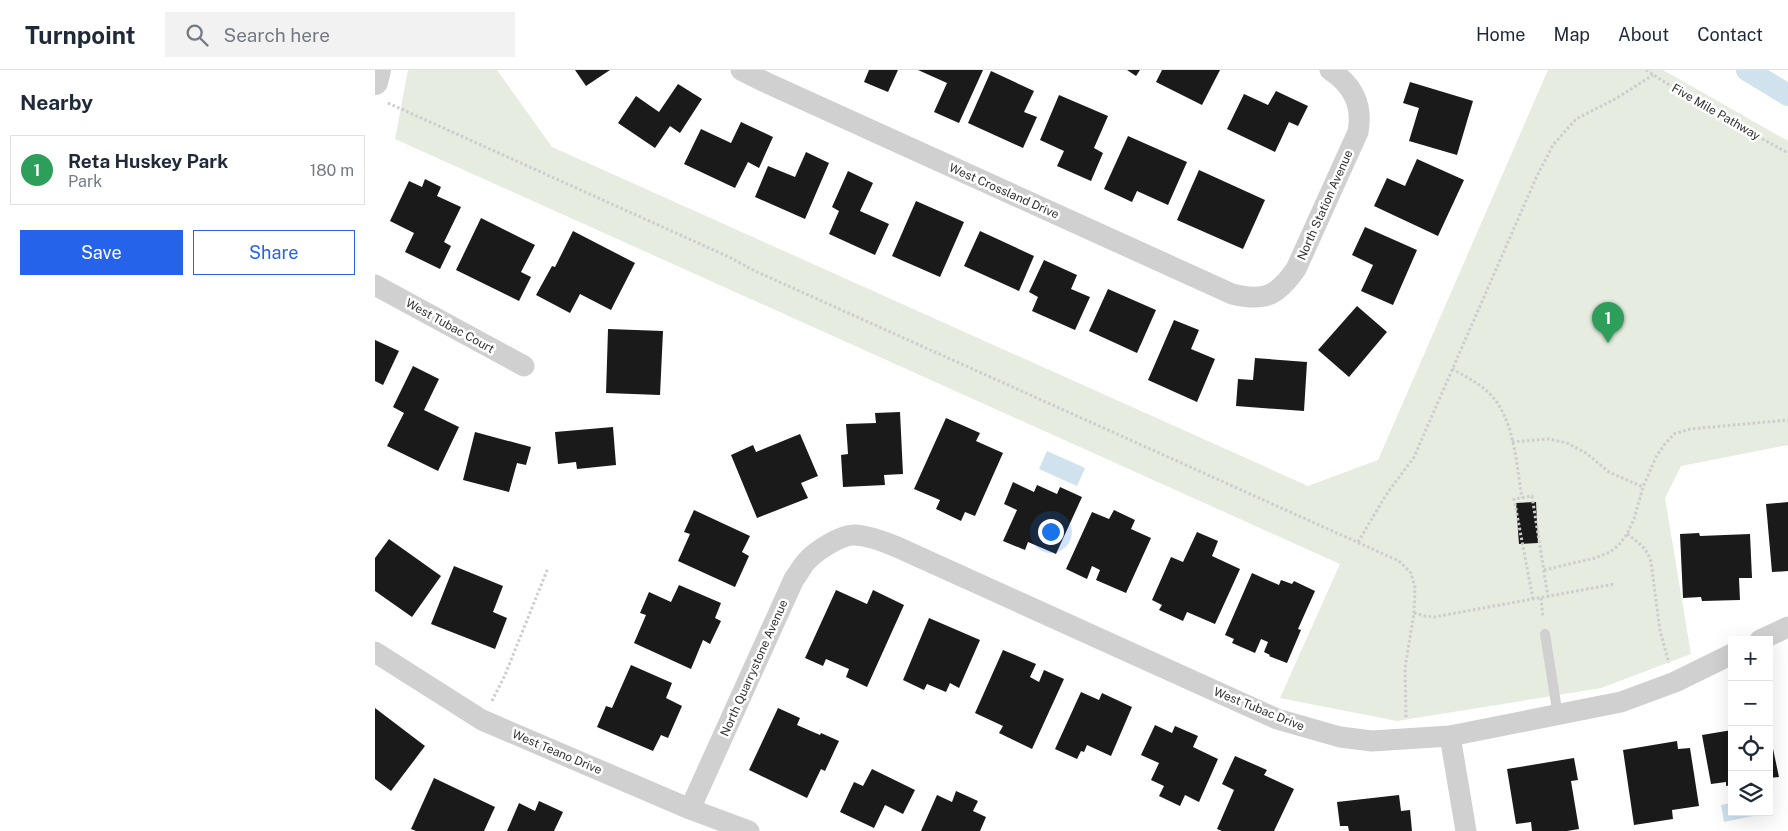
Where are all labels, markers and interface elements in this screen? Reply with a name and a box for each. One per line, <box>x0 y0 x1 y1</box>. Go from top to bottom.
search box <box>165 12 515 57</box>
text: Turnpoint <box>25 21 135 49</box>
icon: search <box>183 21 211 49</box>
text: Search here <box>223 24 330 46</box>
text: Home <box>1476 24 1526 45</box>
text: Map <box>1554 24 1590 45</box>
text: About <box>1618 24 1669 45</box>
text: Contact <box>1697 24 1763 45</box>
street label: Five Mile Pathway <box>1669 81 1763 143</box>
text: Nearby <box>20 90 93 115</box>
street label: North Station Avenue <box>1294 148 1356 262</box>
text: Reta Huskey Park <box>68 150 228 172</box>
street label: West Crossland Drive <box>947 160 1061 222</box>
text: 1 <box>34 161 40 180</box>
text: 180 m <box>310 161 354 180</box>
text: Park <box>68 172 102 191</box>
button: Save <box>20 230 183 275</box>
button: Share <box>193 230 355 275</box>
street label: West Tubac Court <box>403 296 497 356</box>
pin: 1 <box>1592 302 1624 343</box>
your location <box>1038 519 1064 545</box>
street label: North Quarrystone Avenue <box>717 597 791 739</box>
map controls <box>1728 636 1773 816</box>
button: + <box>1728 636 1773 681</box>
button: − <box>1728 681 1773 726</box>
street label: West Tubac Drive <box>1212 684 1307 734</box>
button: locate <box>1728 726 1773 771</box>
street label: West Teano Drive <box>510 727 604 777</box>
button: layers <box>1728 771 1773 816</box>

